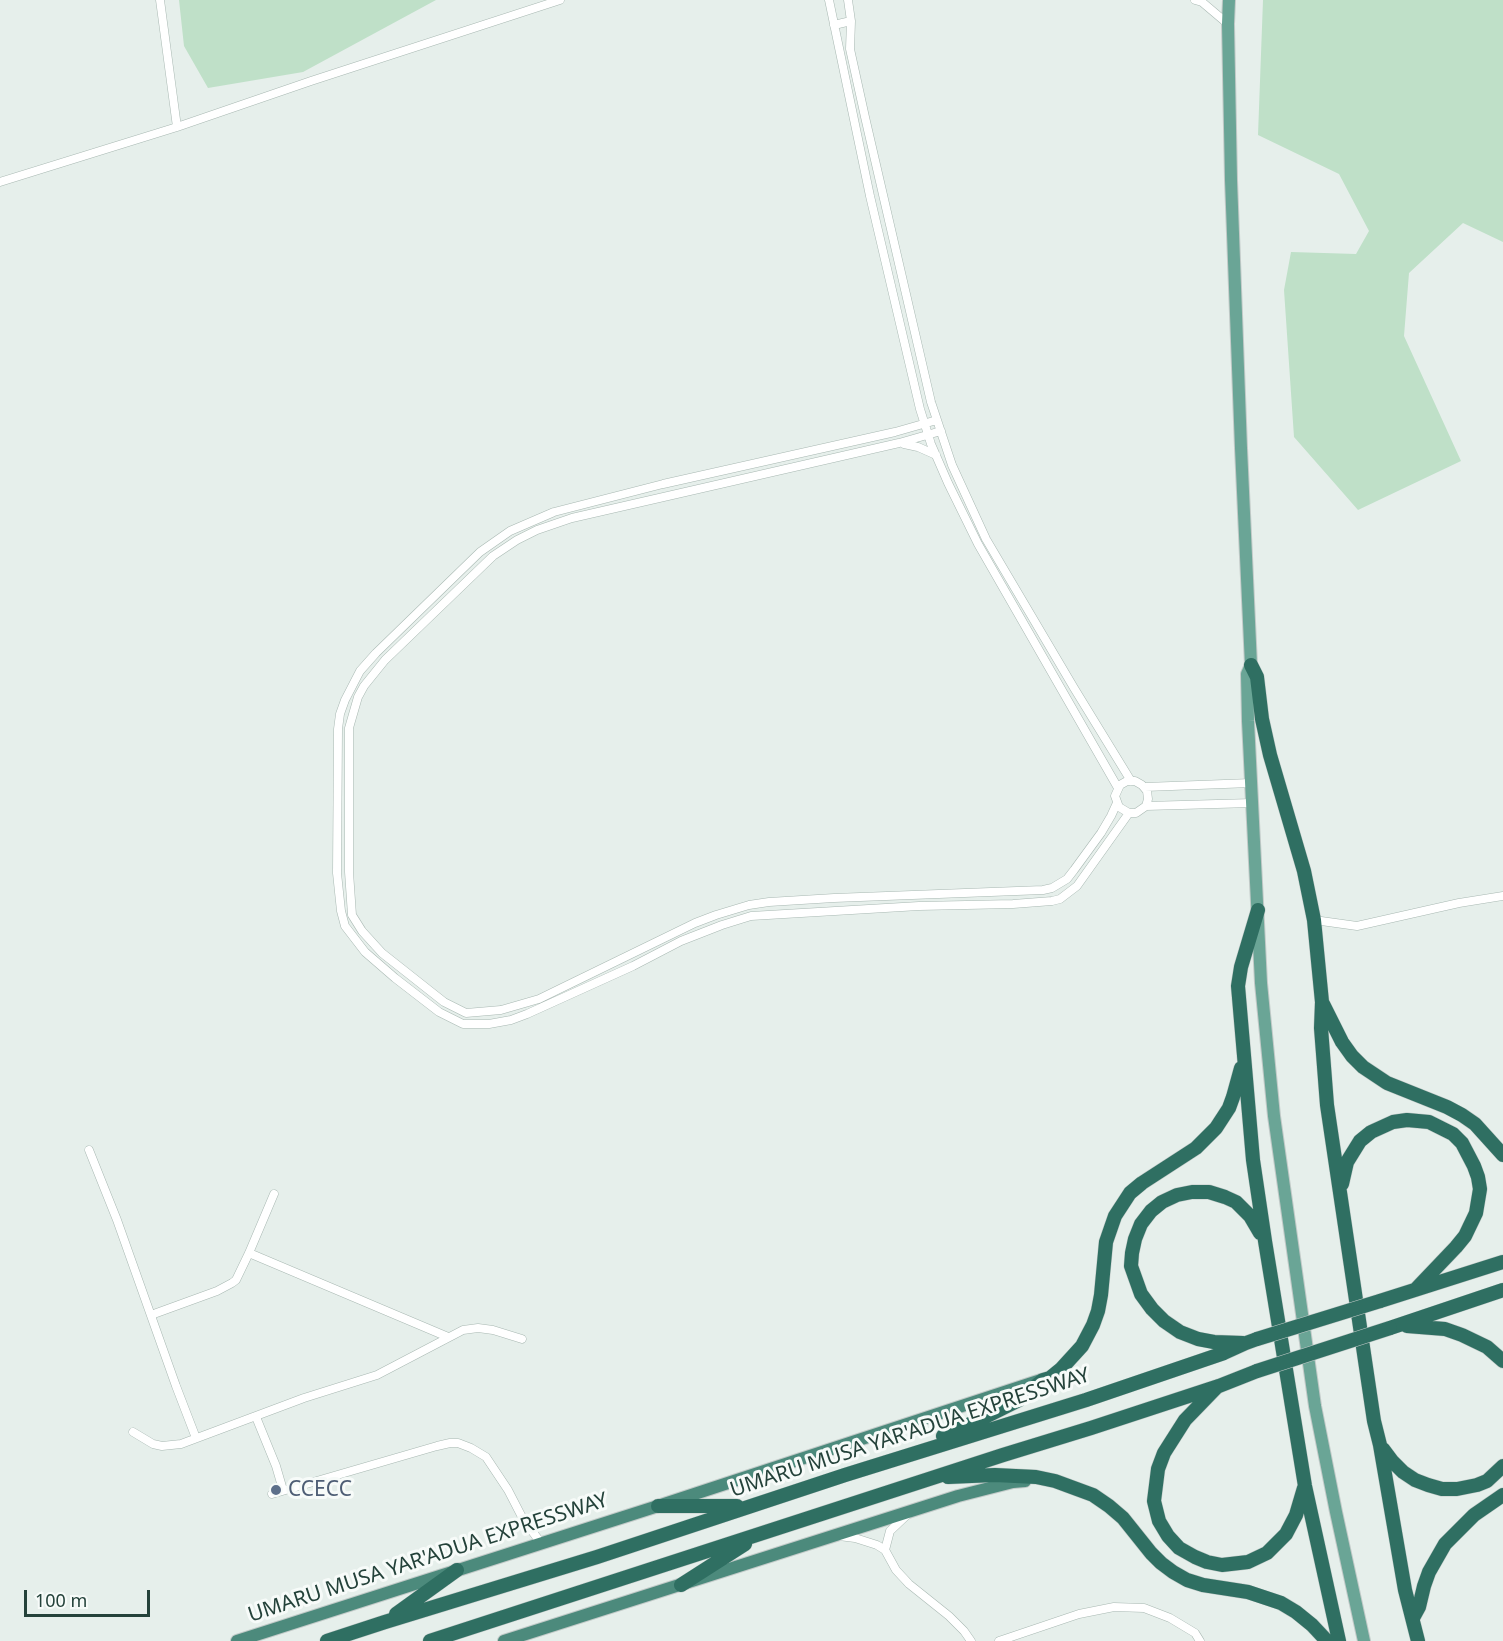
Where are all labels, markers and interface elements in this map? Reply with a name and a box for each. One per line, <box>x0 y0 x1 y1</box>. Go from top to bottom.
street label: UMARU MUSA YAR'ADUA EXPRESSWAY <box>727 1363 1093 1503</box>
place label: CCECC <box>288 1477 352 1503</box>
marker: CCECC <box>269 1483 283 1497</box>
street label: UMARU MUSA YAR'ADUA EXPRESSWAY <box>245 1488 611 1628</box>
scale bar <box>27 1578 153 1616</box>
text: 100 m <box>35 1588 87 1612</box>

